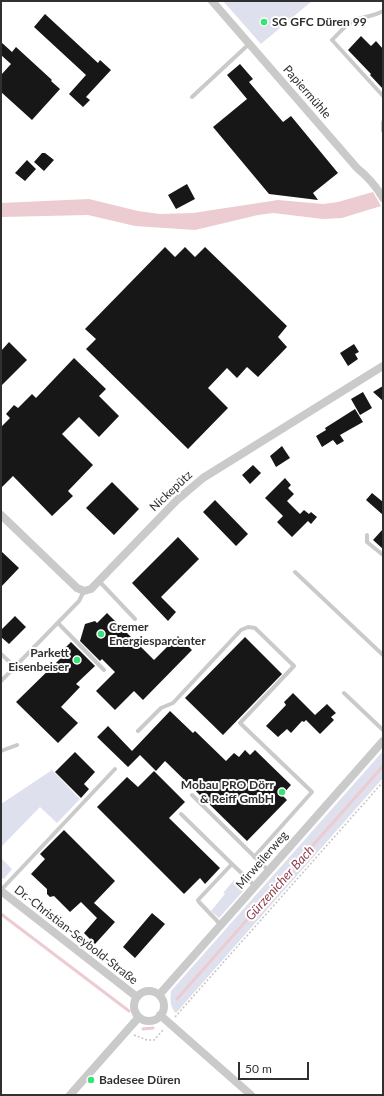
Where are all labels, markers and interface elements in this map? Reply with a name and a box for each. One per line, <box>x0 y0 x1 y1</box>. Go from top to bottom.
place label: SG GFC Düren 99 <box>272 15 367 29</box>
marker: SG GFC Düren 99 <box>259 17 269 27</box>
street label: Papiermühle <box>280 62 334 122</box>
street label: Nickepütz <box>147 468 195 514</box>
place label: Cremer Energiesparcenter <box>109 620 206 648</box>
marker: Cremer Energiesparcenter <box>96 629 106 639</box>
place label: Parkett Eisenbeiser <box>8 646 69 674</box>
marker: Parkett Eisenbeiser <box>72 655 82 665</box>
place label: Mobau PRO Dörr & Reiff GmbH <box>181 778 274 806</box>
marker: Mobau PRO Dörr & Reiff GmbH <box>277 787 287 797</box>
street label: Mirweilerweg <box>233 828 291 892</box>
water label: Gürzenicher Bach <box>242 842 318 924</box>
street label: Dr.-Christian-Seybold-Straße <box>12 882 140 988</box>
scale bar <box>240 1054 311 1080</box>
text: 50 m <box>245 1061 272 1076</box>
place label: Badesee Düren <box>99 1073 180 1087</box>
marker: Badesee Düren <box>86 1075 96 1085</box>

